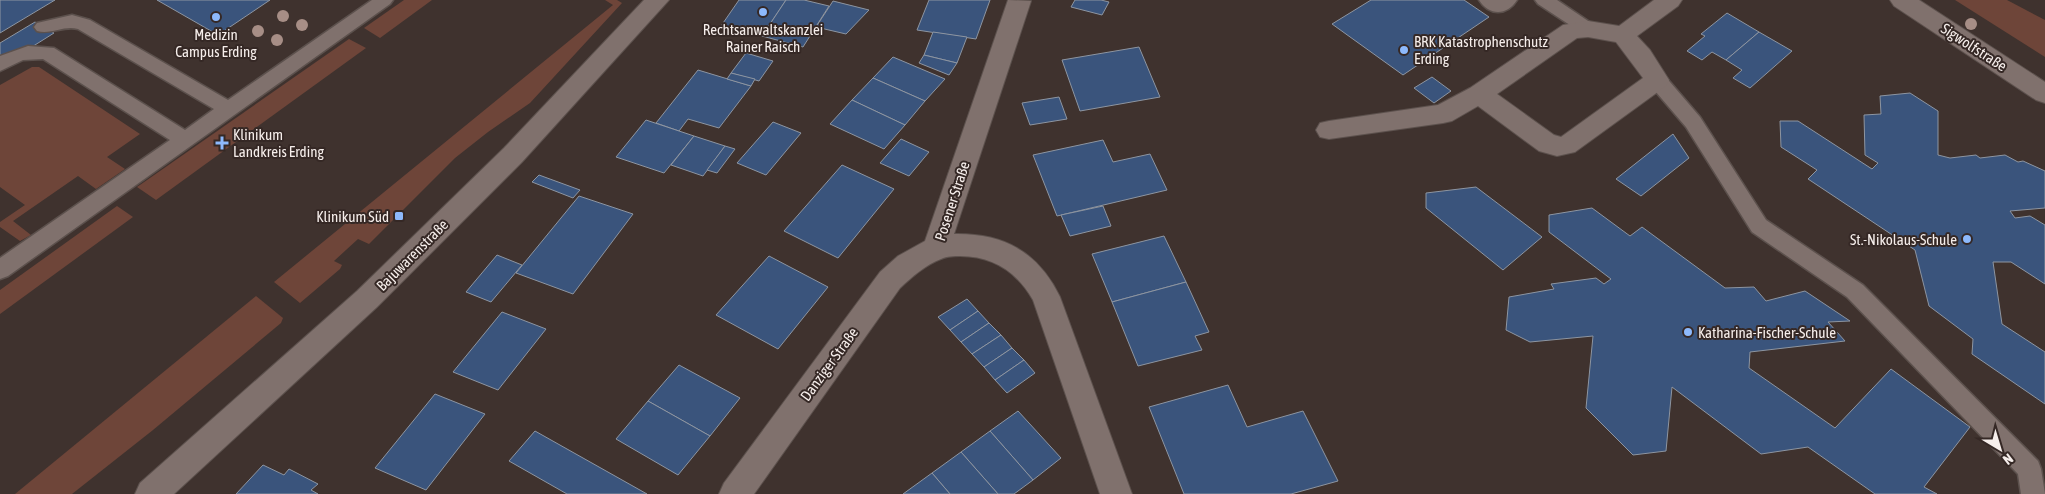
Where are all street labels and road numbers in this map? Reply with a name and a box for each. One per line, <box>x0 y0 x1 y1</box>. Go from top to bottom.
street label: Sigwolfstraße <box>1938 20 2010 75</box>
street label: Posener Straße <box>931 159 973 243</box>
street label: Bajuwarenstraße <box>373 216 451 294</box>
street label: Danziger Straße <box>797 324 861 404</box>

